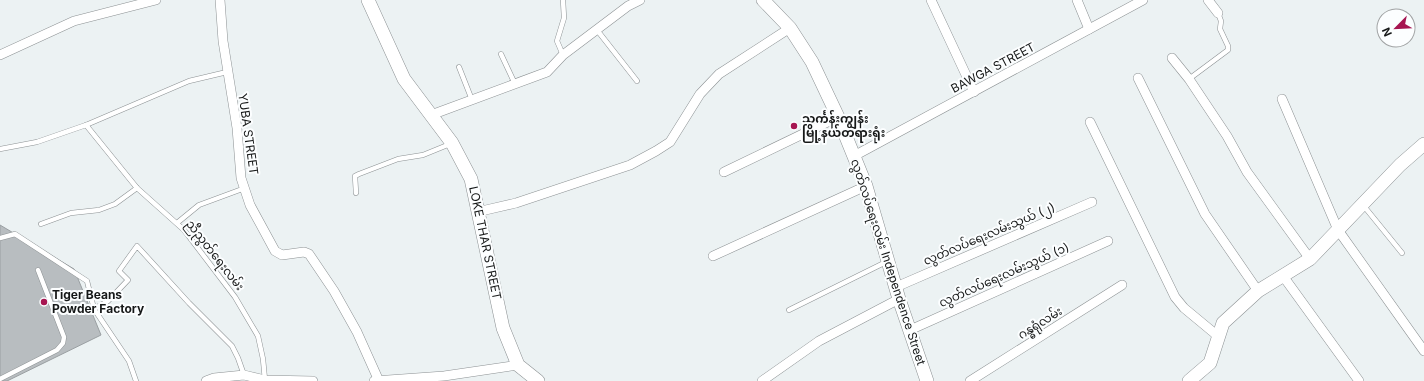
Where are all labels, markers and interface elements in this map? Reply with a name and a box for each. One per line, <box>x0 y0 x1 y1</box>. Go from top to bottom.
north arrow <box>1376 8 1416 48</box>
text: N <box>1379 25 1395 39</box>
street label: BAWGA STREET <box>948 39 1038 96</box>
street label: YUBA STREET <box>235 92 262 176</box>
place label: သင်္ကန်းကျွန်း မြို့နယ်တရားရုံး <box>802 109 885 144</box>
marker: သင်္ကန်းကျွန်း မြို့နယ်တရားရုံး <box>789 121 799 131</box>
street label: လွတ်လပ်ရေးလမ်း Independence Street <box>845 156 930 368</box>
street label: LOKE THAR STREET <box>466 185 505 301</box>
street label: လွတ်လပ်ရေးလမ်းသွယ် (၂) <box>920 198 1058 271</box>
street label: ညီညွတ်ရေးလမ်း <box>181 216 248 295</box>
street label: လွတ်လပ်ရေးလမ်းသွယ် (၁) <box>936 238 1072 313</box>
place label: Tiger Beans Powder Factory <box>52 287 145 316</box>
marker: Tiger Beans Powder Factory <box>39 297 49 307</box>
street label: ဂန္ဓရုံလမ်း <box>1014 302 1066 345</box>

